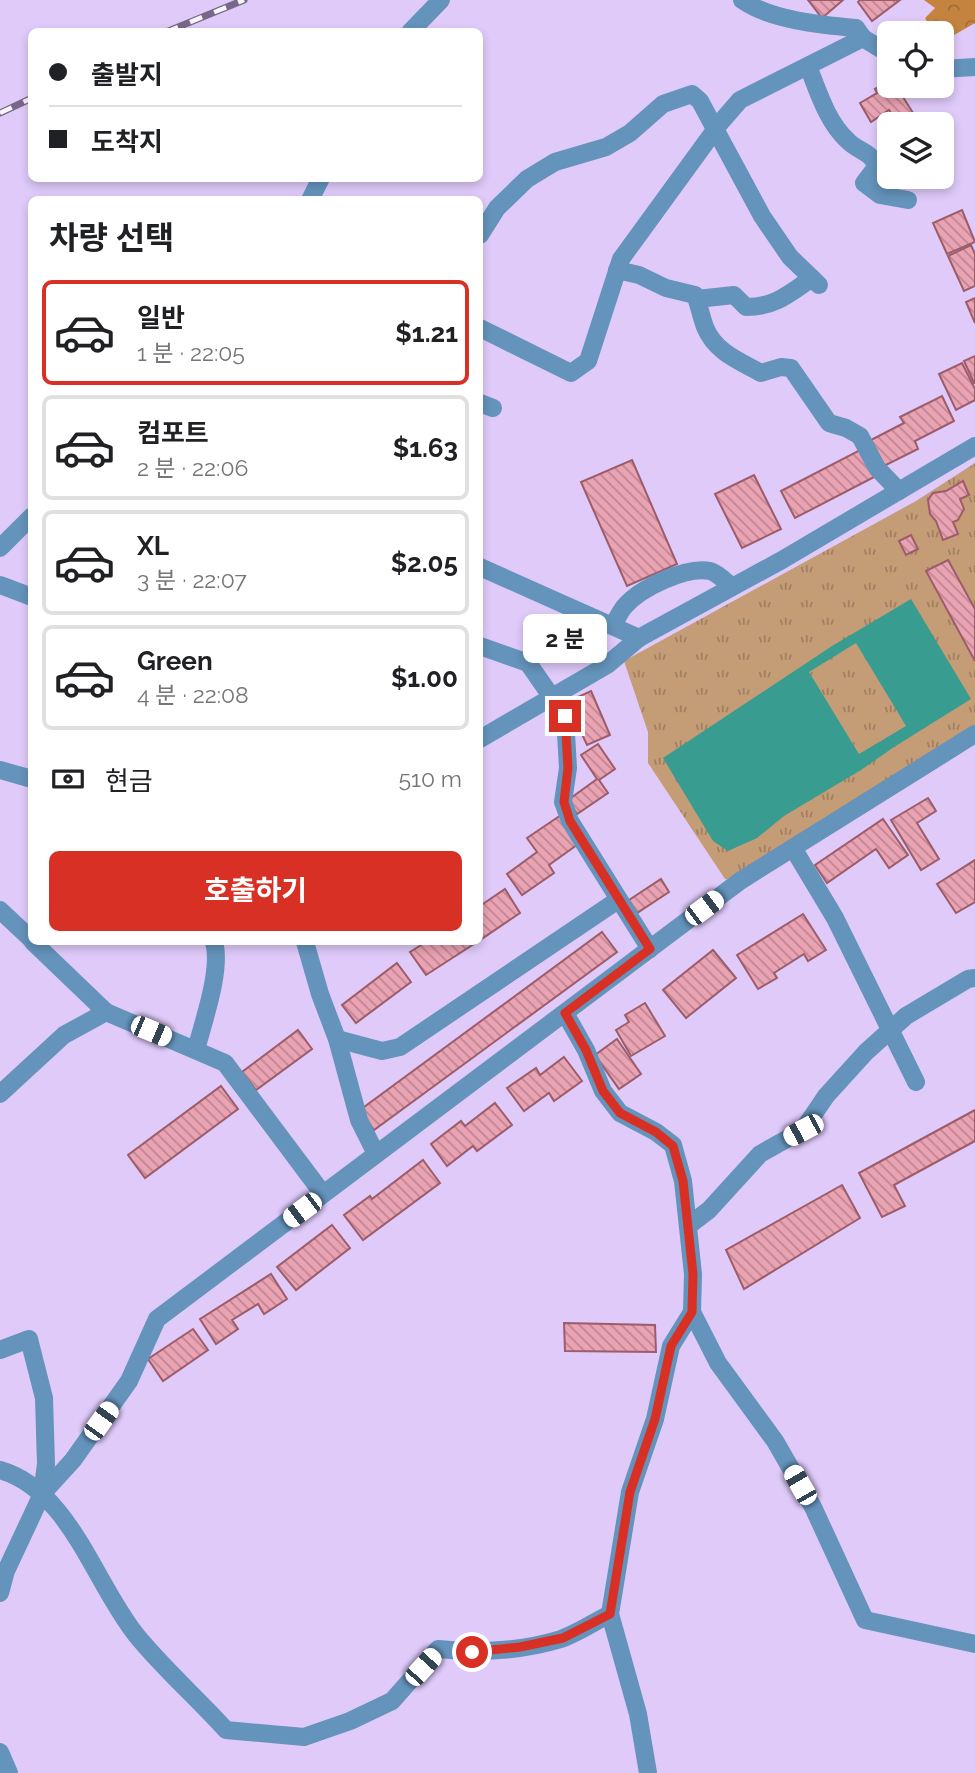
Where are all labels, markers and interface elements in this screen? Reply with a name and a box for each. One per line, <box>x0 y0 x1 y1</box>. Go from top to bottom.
map controls <box>877 21 954 189</box>
button: locate <box>877 21 954 98</box>
text: 출발지 <box>91 60 163 90</box>
button: layers <box>877 112 954 189</box>
text: 도착지 <box>91 127 163 157</box>
text: 차량 선택 <box>49 219 174 256</box>
icon: car <box>53 301 116 364</box>
text: 일반 <box>137 303 185 333</box>
text: $1.21 <box>395 318 458 348</box>
text: 1 분 · 22:05 <box>137 339 245 366</box>
icon: car <box>53 416 116 479</box>
text: 컴포트 <box>137 418 209 448</box>
text: $1.63 <box>393 433 458 463</box>
text: 2 분 · 22:06 <box>137 454 248 481</box>
icon: car <box>53 531 116 594</box>
text: XL <box>137 531 169 561</box>
text: $2.05 <box>391 548 458 578</box>
text: 3 분 · 22:07 <box>137 566 247 593</box>
callout: 2 분 <box>523 614 607 664</box>
text: 2 분 <box>545 625 585 652</box>
icon: car <box>53 646 116 709</box>
text: Green <box>137 646 213 676</box>
text: $1.00 <box>391 663 458 693</box>
text: 4 분 · 22:08 <box>137 681 249 708</box>
route end <box>549 700 581 732</box>
icon: cash <box>49 760 87 798</box>
text: 510 m <box>399 765 462 792</box>
text: 현금 <box>105 766 153 796</box>
button: 호출하기 <box>49 851 462 931</box>
car <box>681 887 728 929</box>
car <box>128 1013 175 1049</box>
car <box>780 1111 827 1149</box>
car <box>279 1189 326 1231</box>
car <box>81 1398 122 1444</box>
car <box>781 1462 820 1508</box>
route start <box>456 1636 488 1668</box>
car <box>402 1644 445 1690</box>

